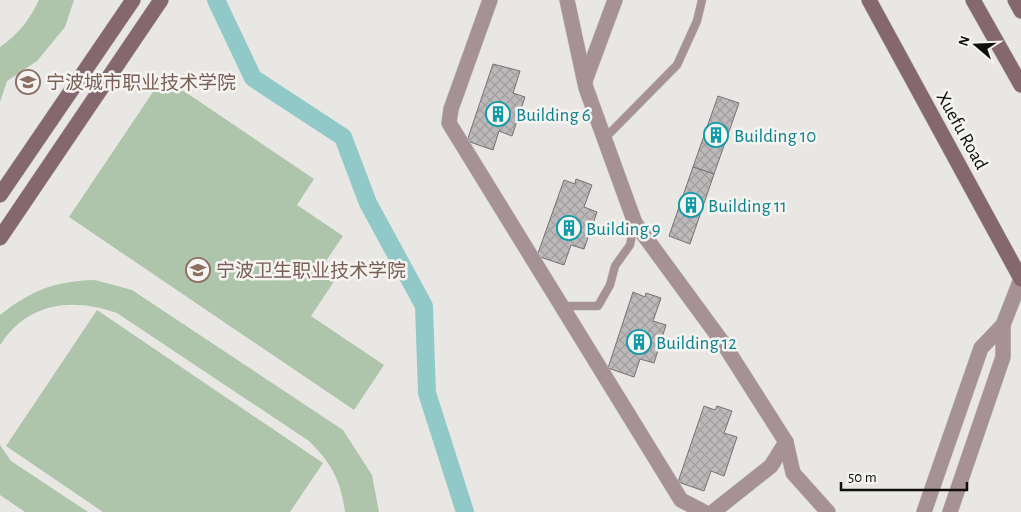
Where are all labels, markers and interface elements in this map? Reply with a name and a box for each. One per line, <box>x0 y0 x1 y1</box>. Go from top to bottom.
north arrow <box>951 20 1001 70</box>
text: N <box>956 34 973 48</box>
school or university icon: 宁波城市职业技术学院 <box>15 69 41 95</box>
place label: 宁波城市职业技术学院 <box>46 72 236 93</box>
street label: Xuefu Road <box>933 89 991 173</box>
building icon: Building 6 <box>485 101 511 127</box>
place label: Building 6 <box>516 106 591 125</box>
building icon: Building 10 <box>703 122 729 148</box>
place label: Building 10 <box>734 127 816 146</box>
building icon: Building 11 <box>678 192 704 218</box>
place label: Building 11 <box>708 197 787 216</box>
building icon: Building 9 <box>556 215 582 241</box>
place label: Building 9 <box>586 220 661 239</box>
school or university icon: 宁波卫生职业技术学院 <box>185 257 211 283</box>
place label: 宁波卫生职业技术学院 <box>216 260 406 281</box>
building icon: Building 12 <box>626 329 652 355</box>
place label: Building 12 <box>656 334 737 353</box>
scale bar <box>841 460 967 492</box>
text: 50 m <box>848 470 877 485</box>

